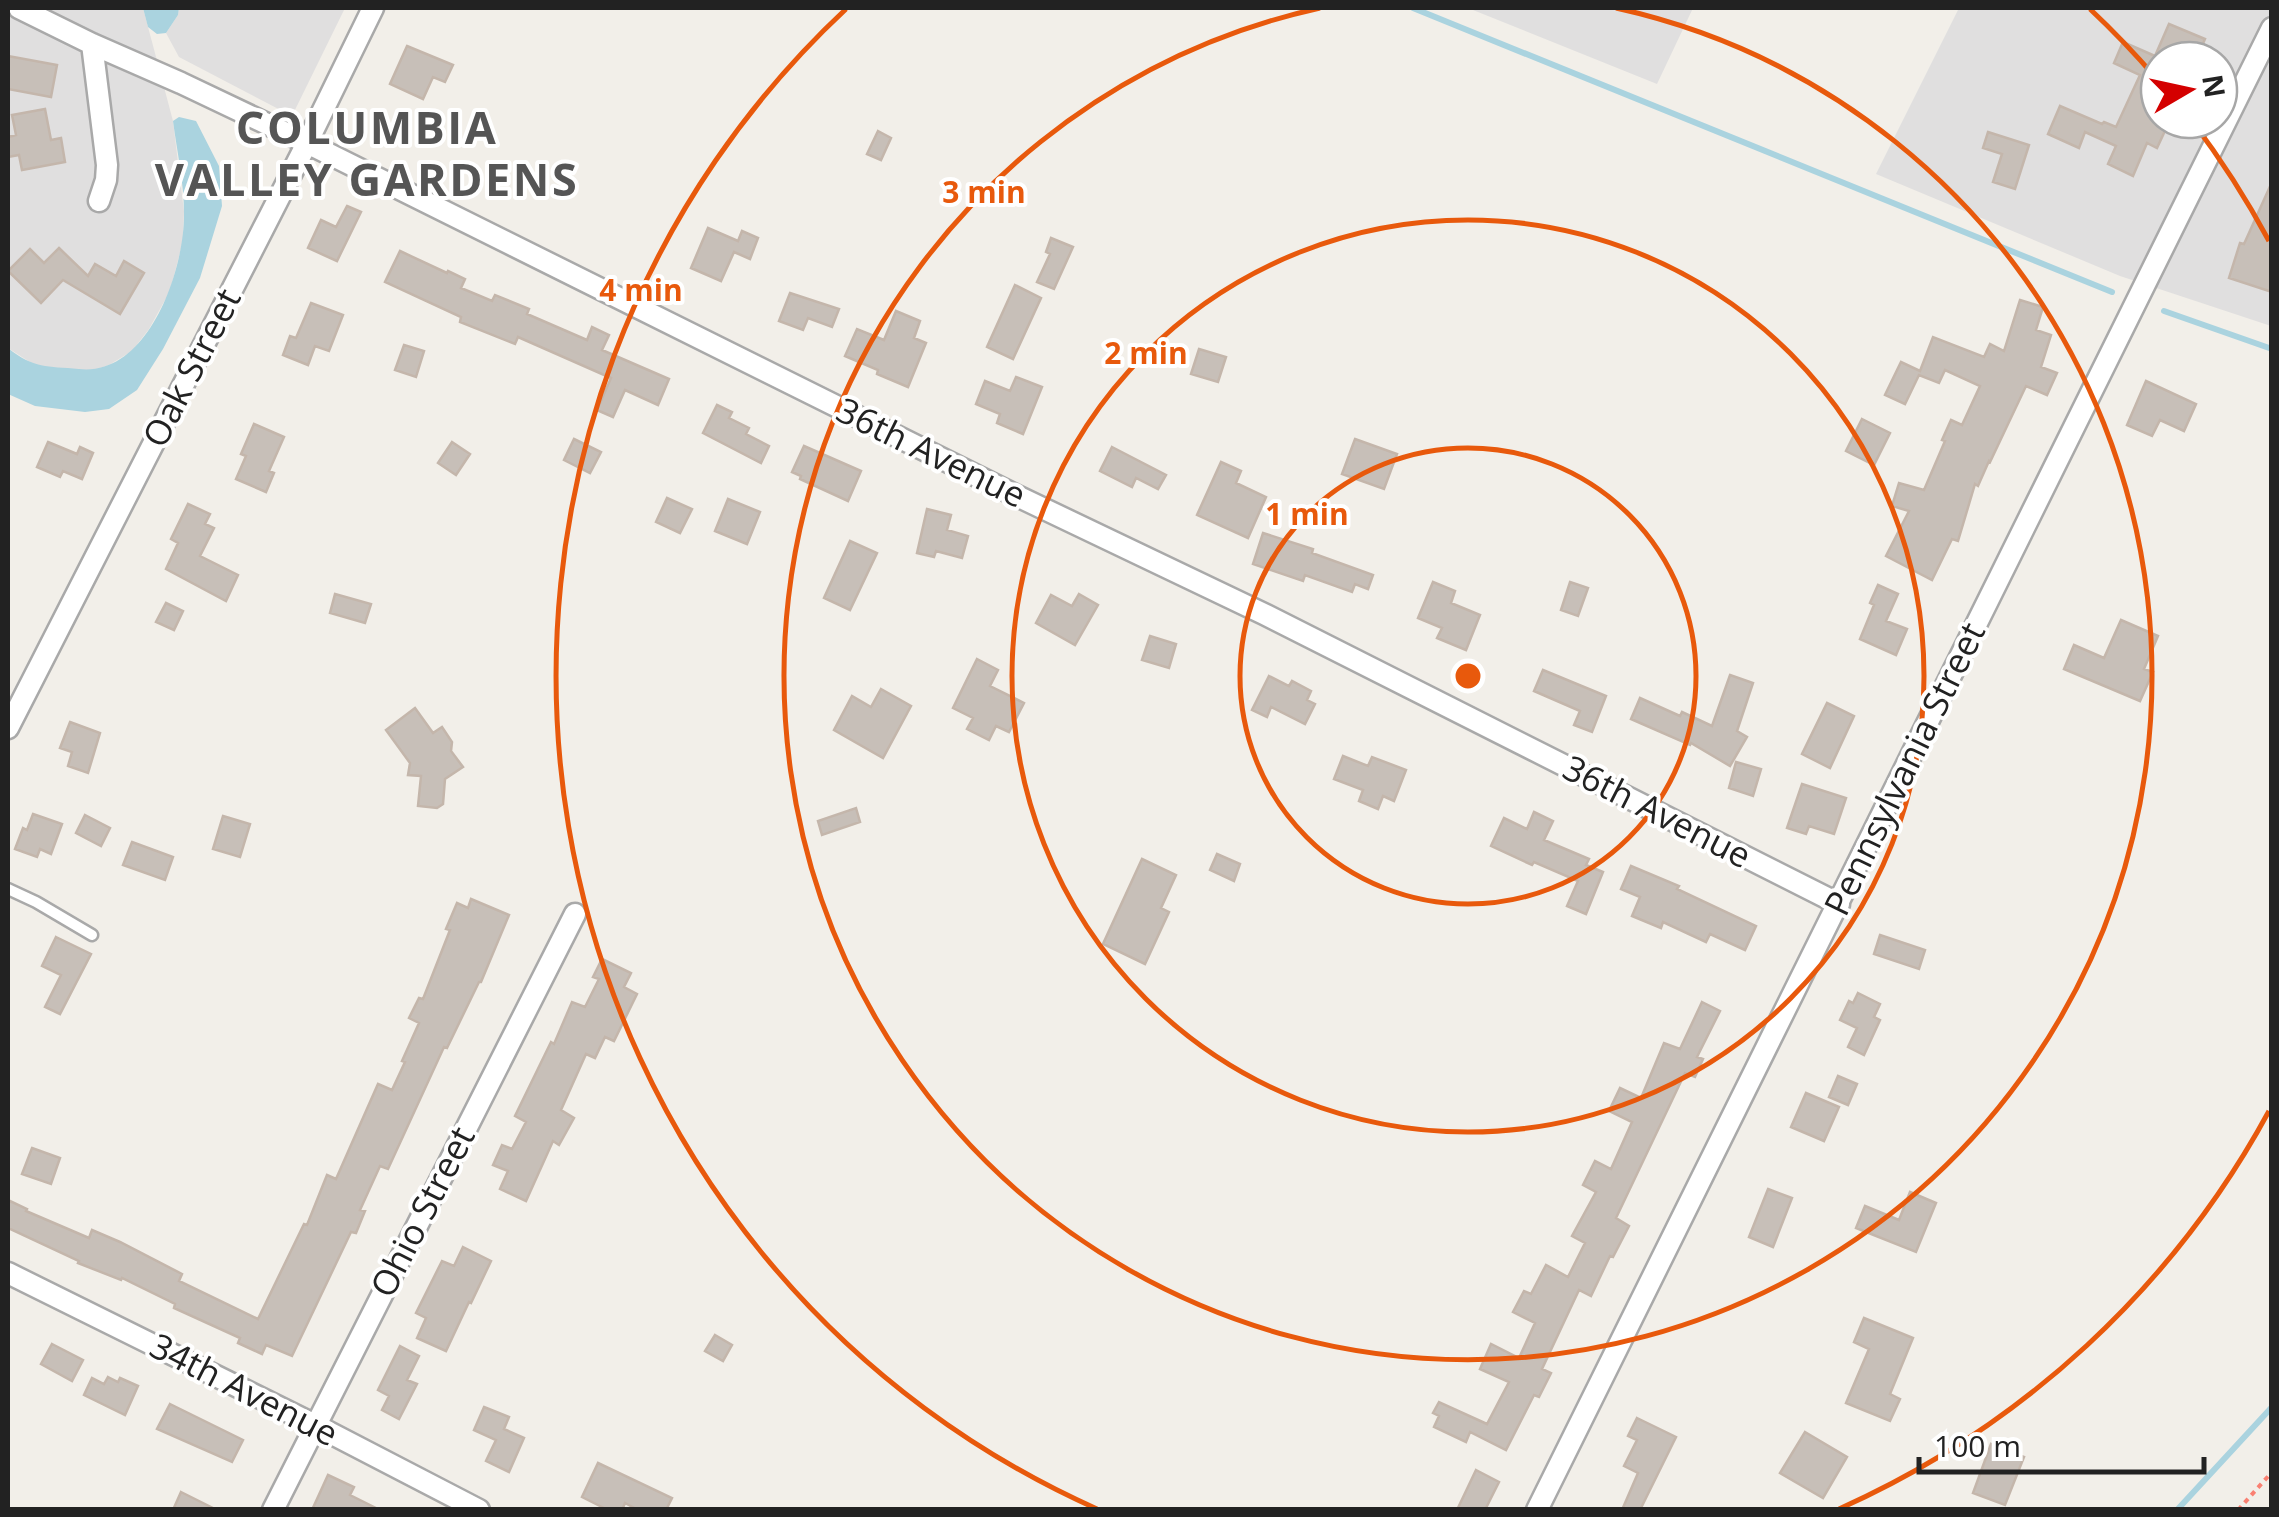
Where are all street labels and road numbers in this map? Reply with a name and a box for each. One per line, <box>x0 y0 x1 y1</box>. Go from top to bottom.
street label: Oak Street <box>131 280 251 455</box>
street label: 36th Avenue <box>829 386 1034 518</box>
street label: Pennsylvania Street <box>1812 614 1995 923</box>
street label: 36th Avenue <box>1556 743 1760 878</box>
street label: Ohio Street <box>359 1118 485 1305</box>
street label: 34th Avenue <box>143 1321 347 1456</box>

